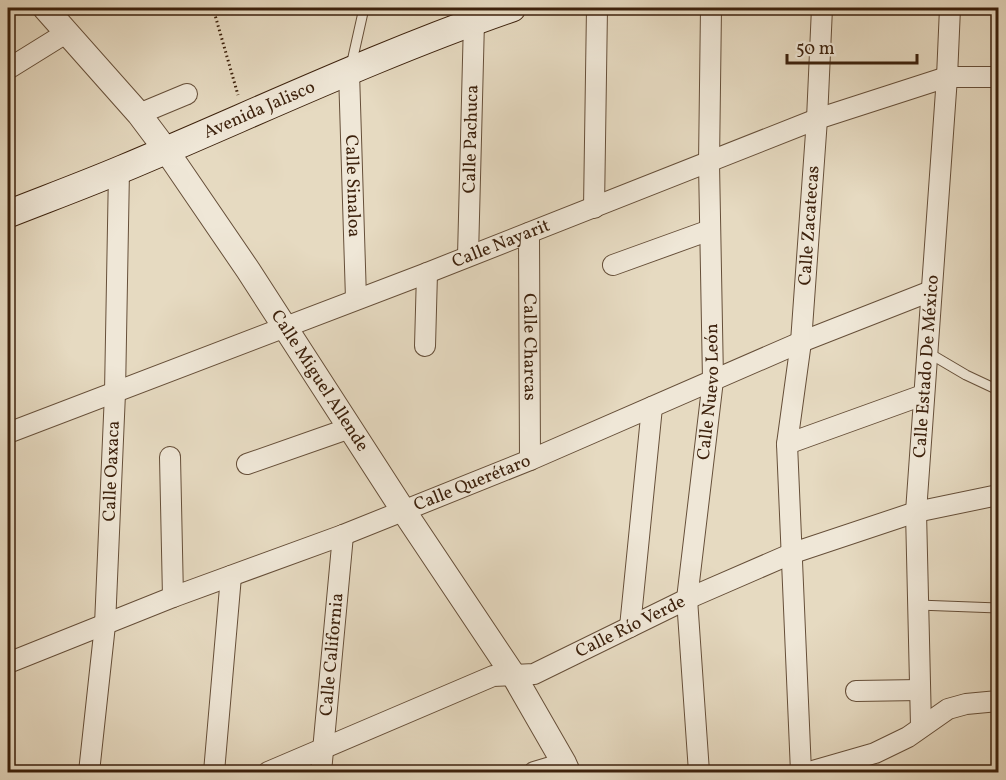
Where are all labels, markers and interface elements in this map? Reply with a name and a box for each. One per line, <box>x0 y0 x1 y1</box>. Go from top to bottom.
scale bar <box>787 27 918 65</box>
text: 50 m <box>796 37 835 62</box>
street label: Avenida Jalisco <box>199 75 319 145</box>
street label: Calle Pachuca <box>457 84 485 194</box>
street label: Calle Sinaloa <box>338 134 367 238</box>
street label: Calle Zacatecas <box>793 165 826 286</box>
street label: Calle Nayarit <box>448 213 554 274</box>
street label: Calle Estado De México <box>907 274 945 459</box>
street label: Calle Charcas <box>517 293 542 401</box>
street label: Calle Miguel Allende <box>265 305 375 457</box>
street label: Calle Nuevo León <box>691 323 726 461</box>
street label: Calle Oaxaca <box>97 420 126 522</box>
street label: Calle Querétaro <box>410 448 535 518</box>
street label: Calle Río Verde <box>571 589 690 664</box>
street label: Calle California <box>314 592 350 717</box>

